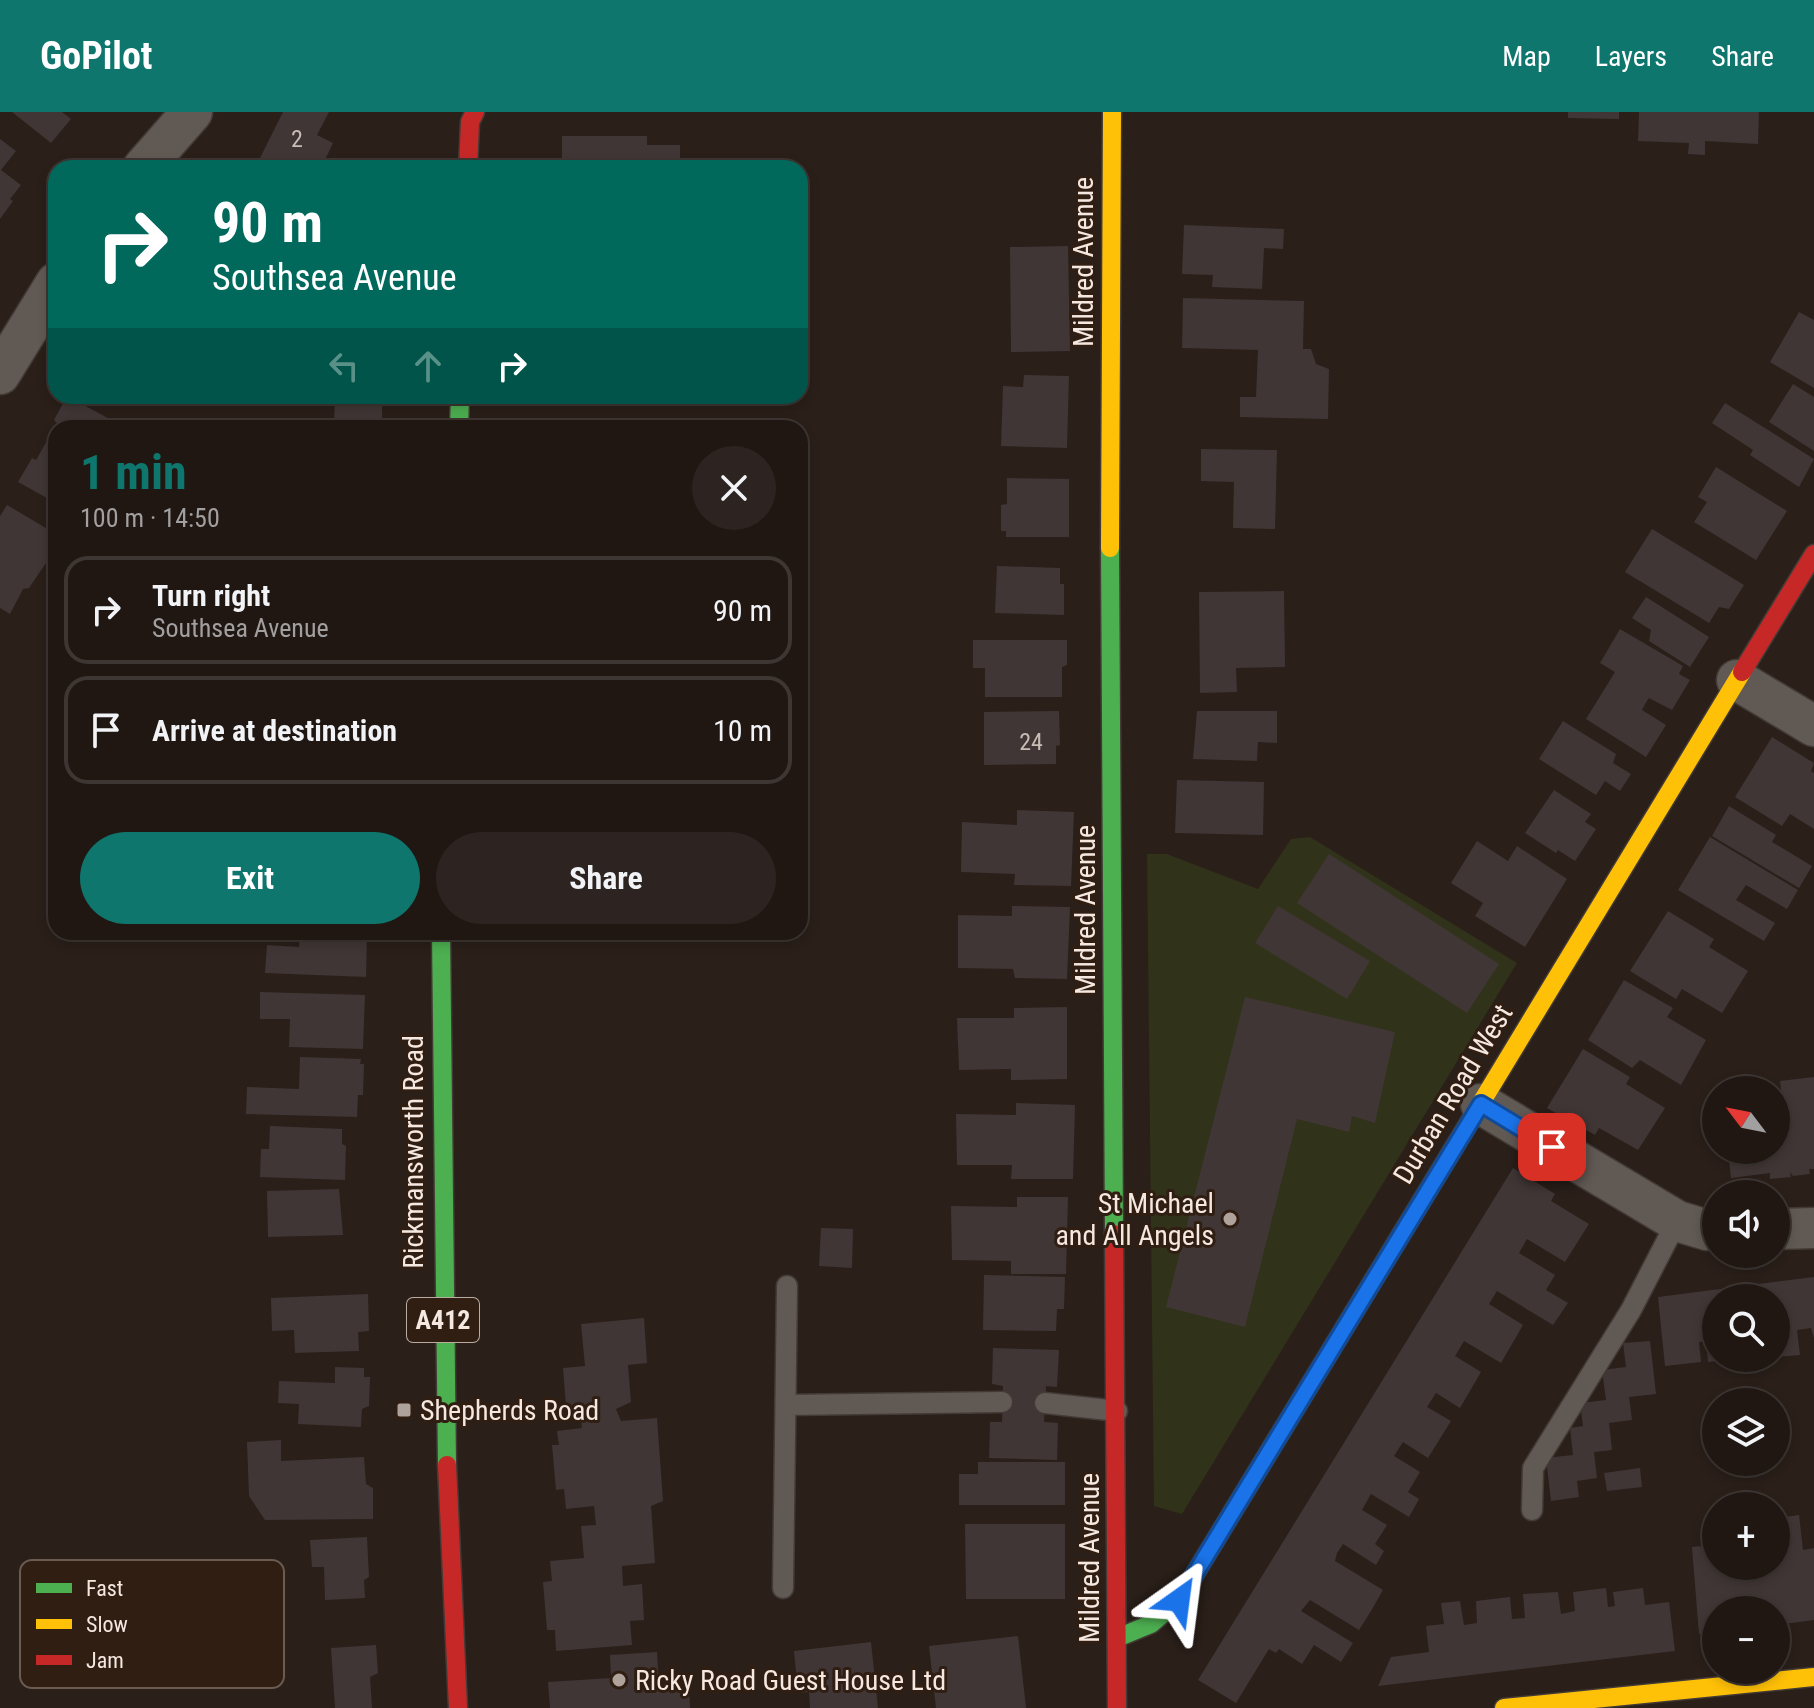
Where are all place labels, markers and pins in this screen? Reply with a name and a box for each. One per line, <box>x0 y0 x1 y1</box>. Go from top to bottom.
pin <box>1518 1113 1586 1181</box>
place label: St Michael and All Angels <box>1055 1187 1214 1252</box>
marker: St Michael and All Angels <box>1221 1210 1239 1228</box>
place label: Shepherds Road <box>420 1394 599 1427</box>
marker: Shepherds Road <box>395 1401 413 1419</box>
place label: Ricky Road Guest House Ltd <box>635 1664 946 1697</box>
marker: Ricky Road Guest House Ltd <box>610 1671 628 1689</box>

